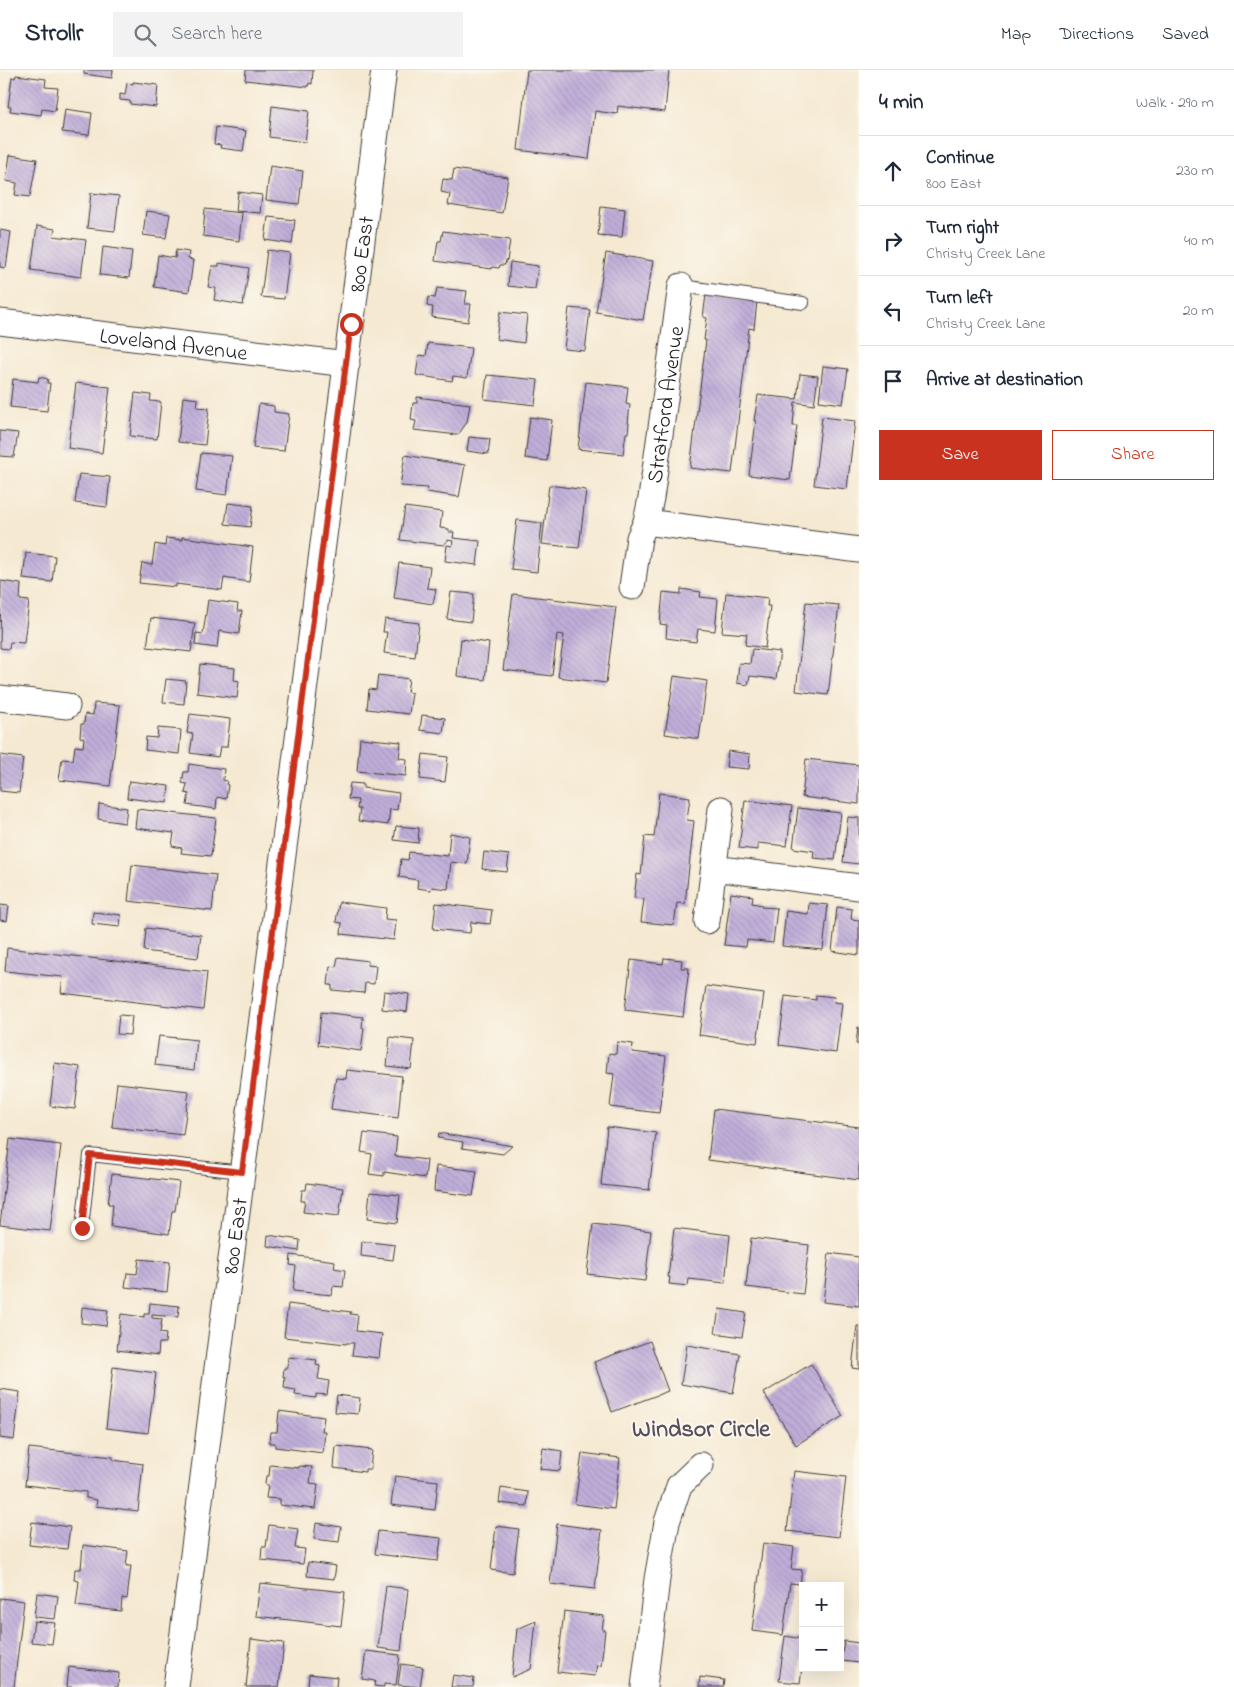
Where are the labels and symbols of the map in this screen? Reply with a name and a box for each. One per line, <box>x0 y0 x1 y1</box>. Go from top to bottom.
street label: 800 East <box>343 214 384 294</box>
route start <box>340 313 363 336</box>
street label: Loveland Avenue <box>98 321 249 371</box>
street label: Stratford Avenue <box>640 324 694 486</box>
street label: 800 East <box>216 1195 258 1276</box>
route end <box>71 1217 94 1240</box>
district label: Windsor Circle <box>632 1413 771 1448</box>

